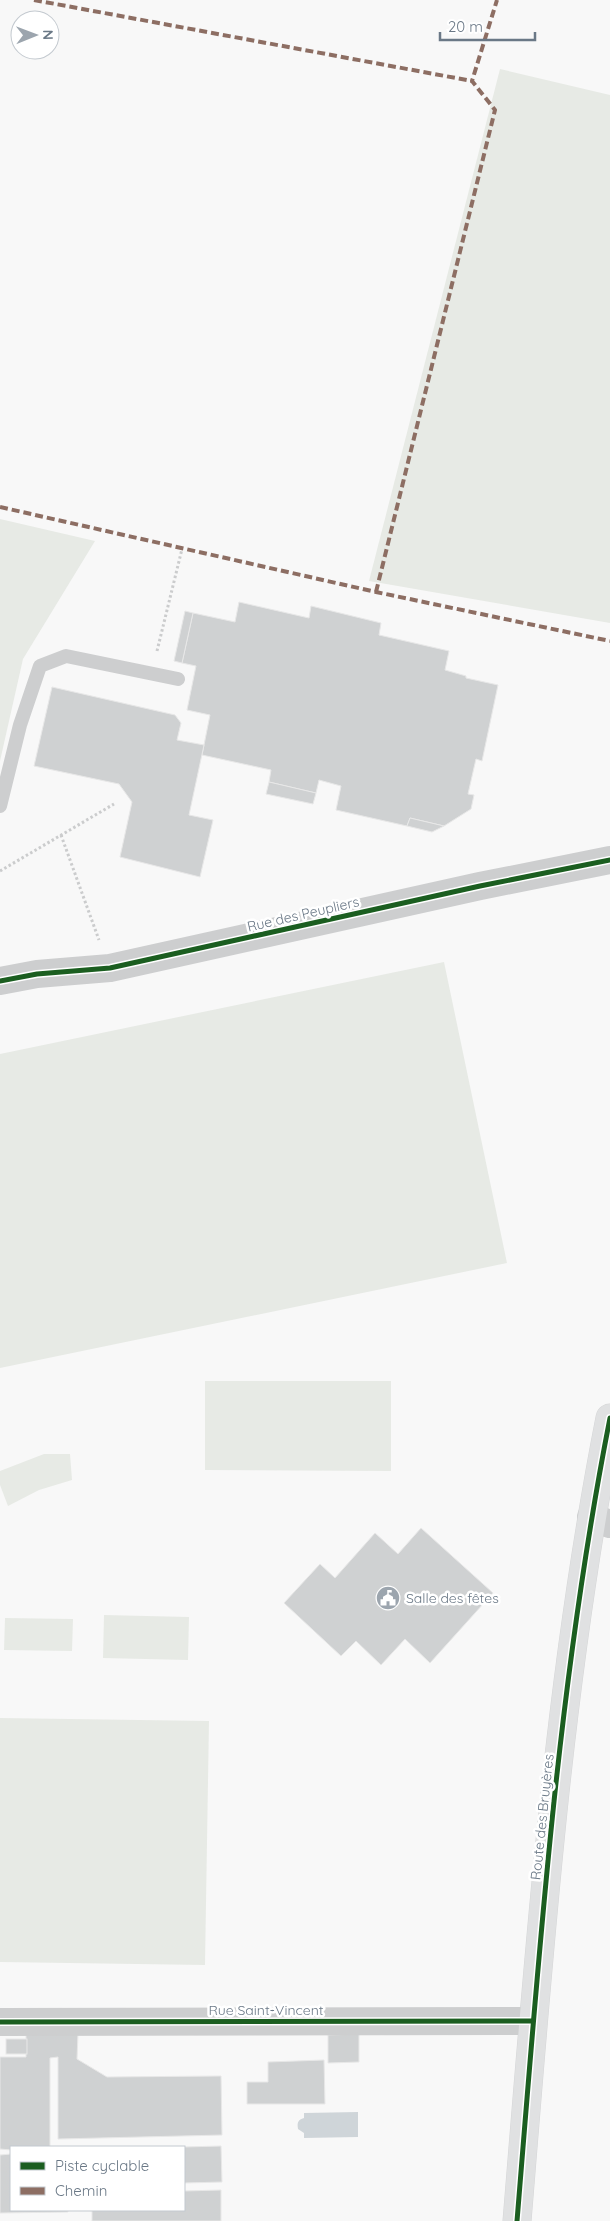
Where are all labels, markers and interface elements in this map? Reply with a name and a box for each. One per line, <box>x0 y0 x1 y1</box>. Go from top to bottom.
north arrow <box>10 10 60 60</box>
scale bar <box>440 10 535 42</box>
text: 20 m <box>448 17 483 36</box>
text: N <box>39 29 57 40</box>
street label: Rue des Peupliers <box>245 892 361 936</box>
public building icon: Salle des fêtes <box>375 1585 401 1611</box>
place label: Salle des fêtes <box>406 1589 499 1607</box>
street label: Route des Bruyères <box>526 1753 558 1881</box>
street label: Rue Saint-Vincent <box>209 2001 324 2019</box>
legend <box>10 2146 185 2211</box>
text: Piste cyclable <box>55 2156 149 2175</box>
text: Chemin <box>55 2181 107 2200</box>

